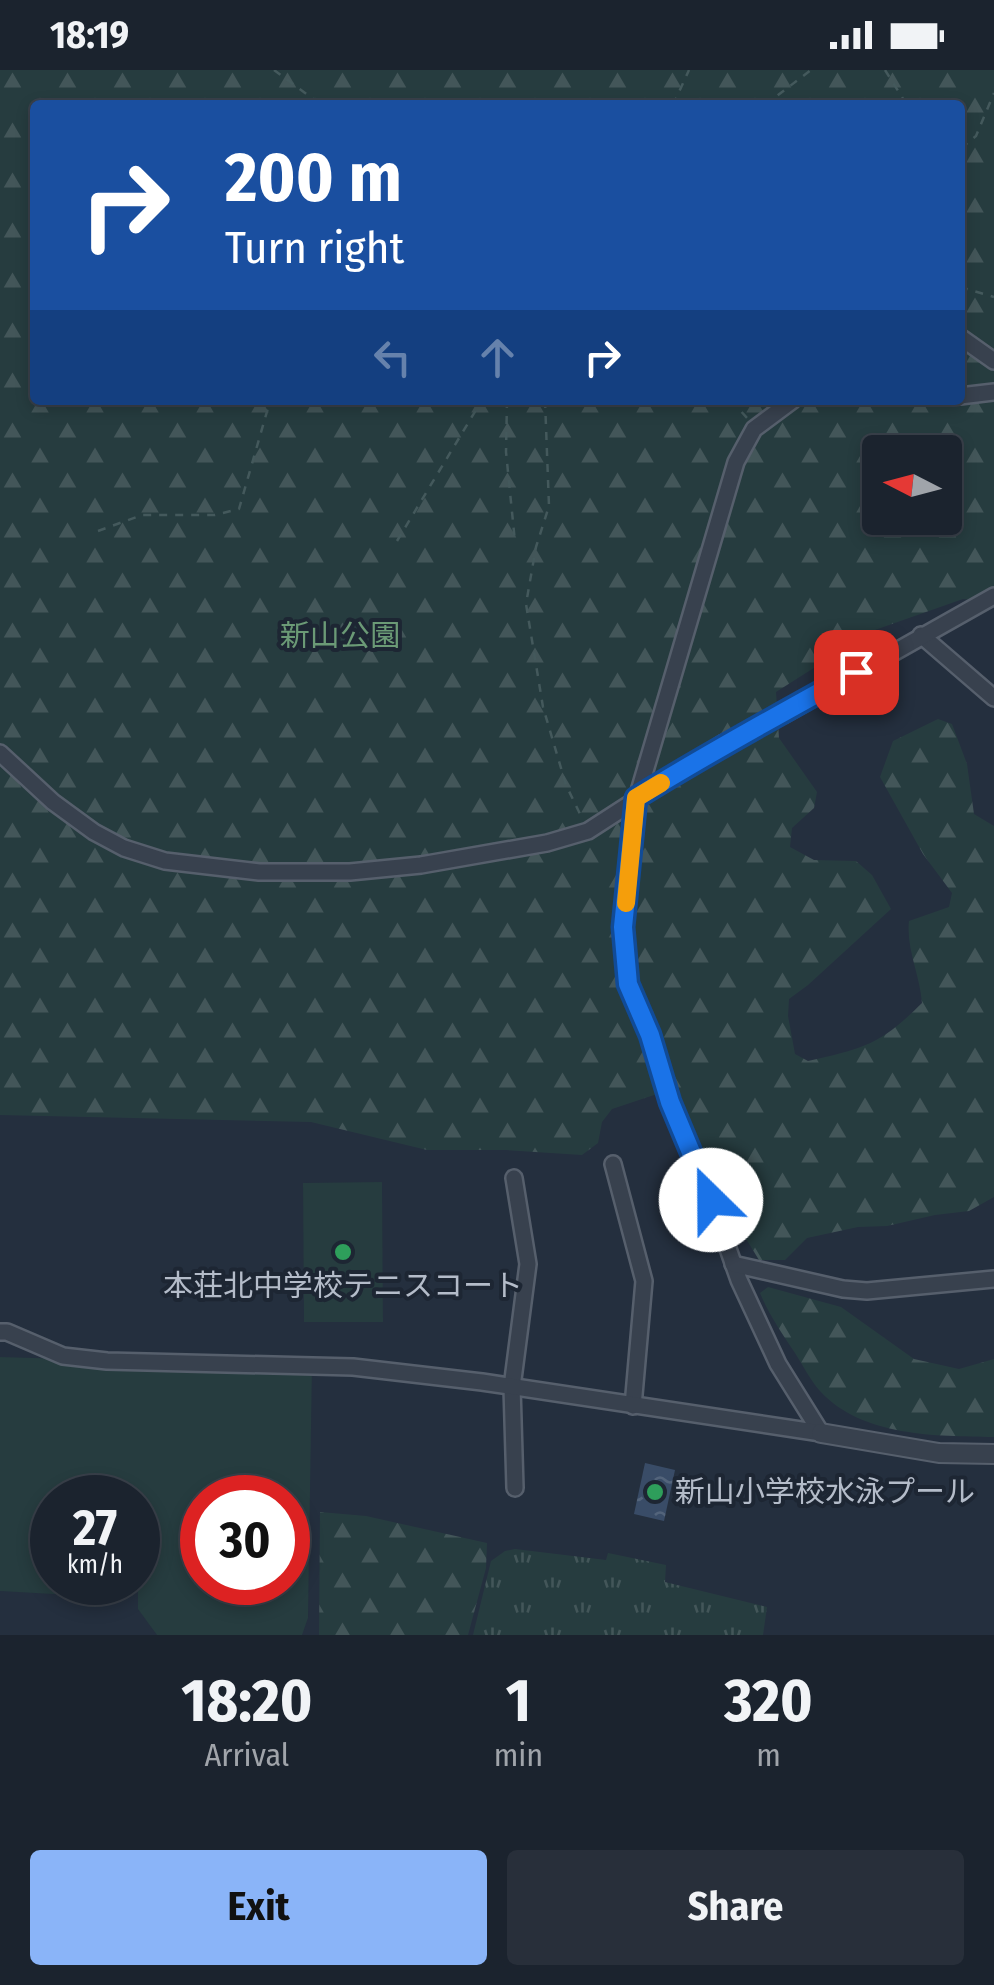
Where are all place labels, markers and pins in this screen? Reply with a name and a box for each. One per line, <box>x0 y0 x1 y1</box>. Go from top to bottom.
pin <box>814 630 899 715</box>
marker: 本荘北中学校テニスコート <box>332 1241 354 1263</box>
place label: 本荘北中学校テニスコート <box>163 1268 523 1304</box>
place label: 新山小学校水泳プール <box>675 1474 975 1510</box>
marker: 新山小学校水泳プール <box>644 1481 666 1503</box>

